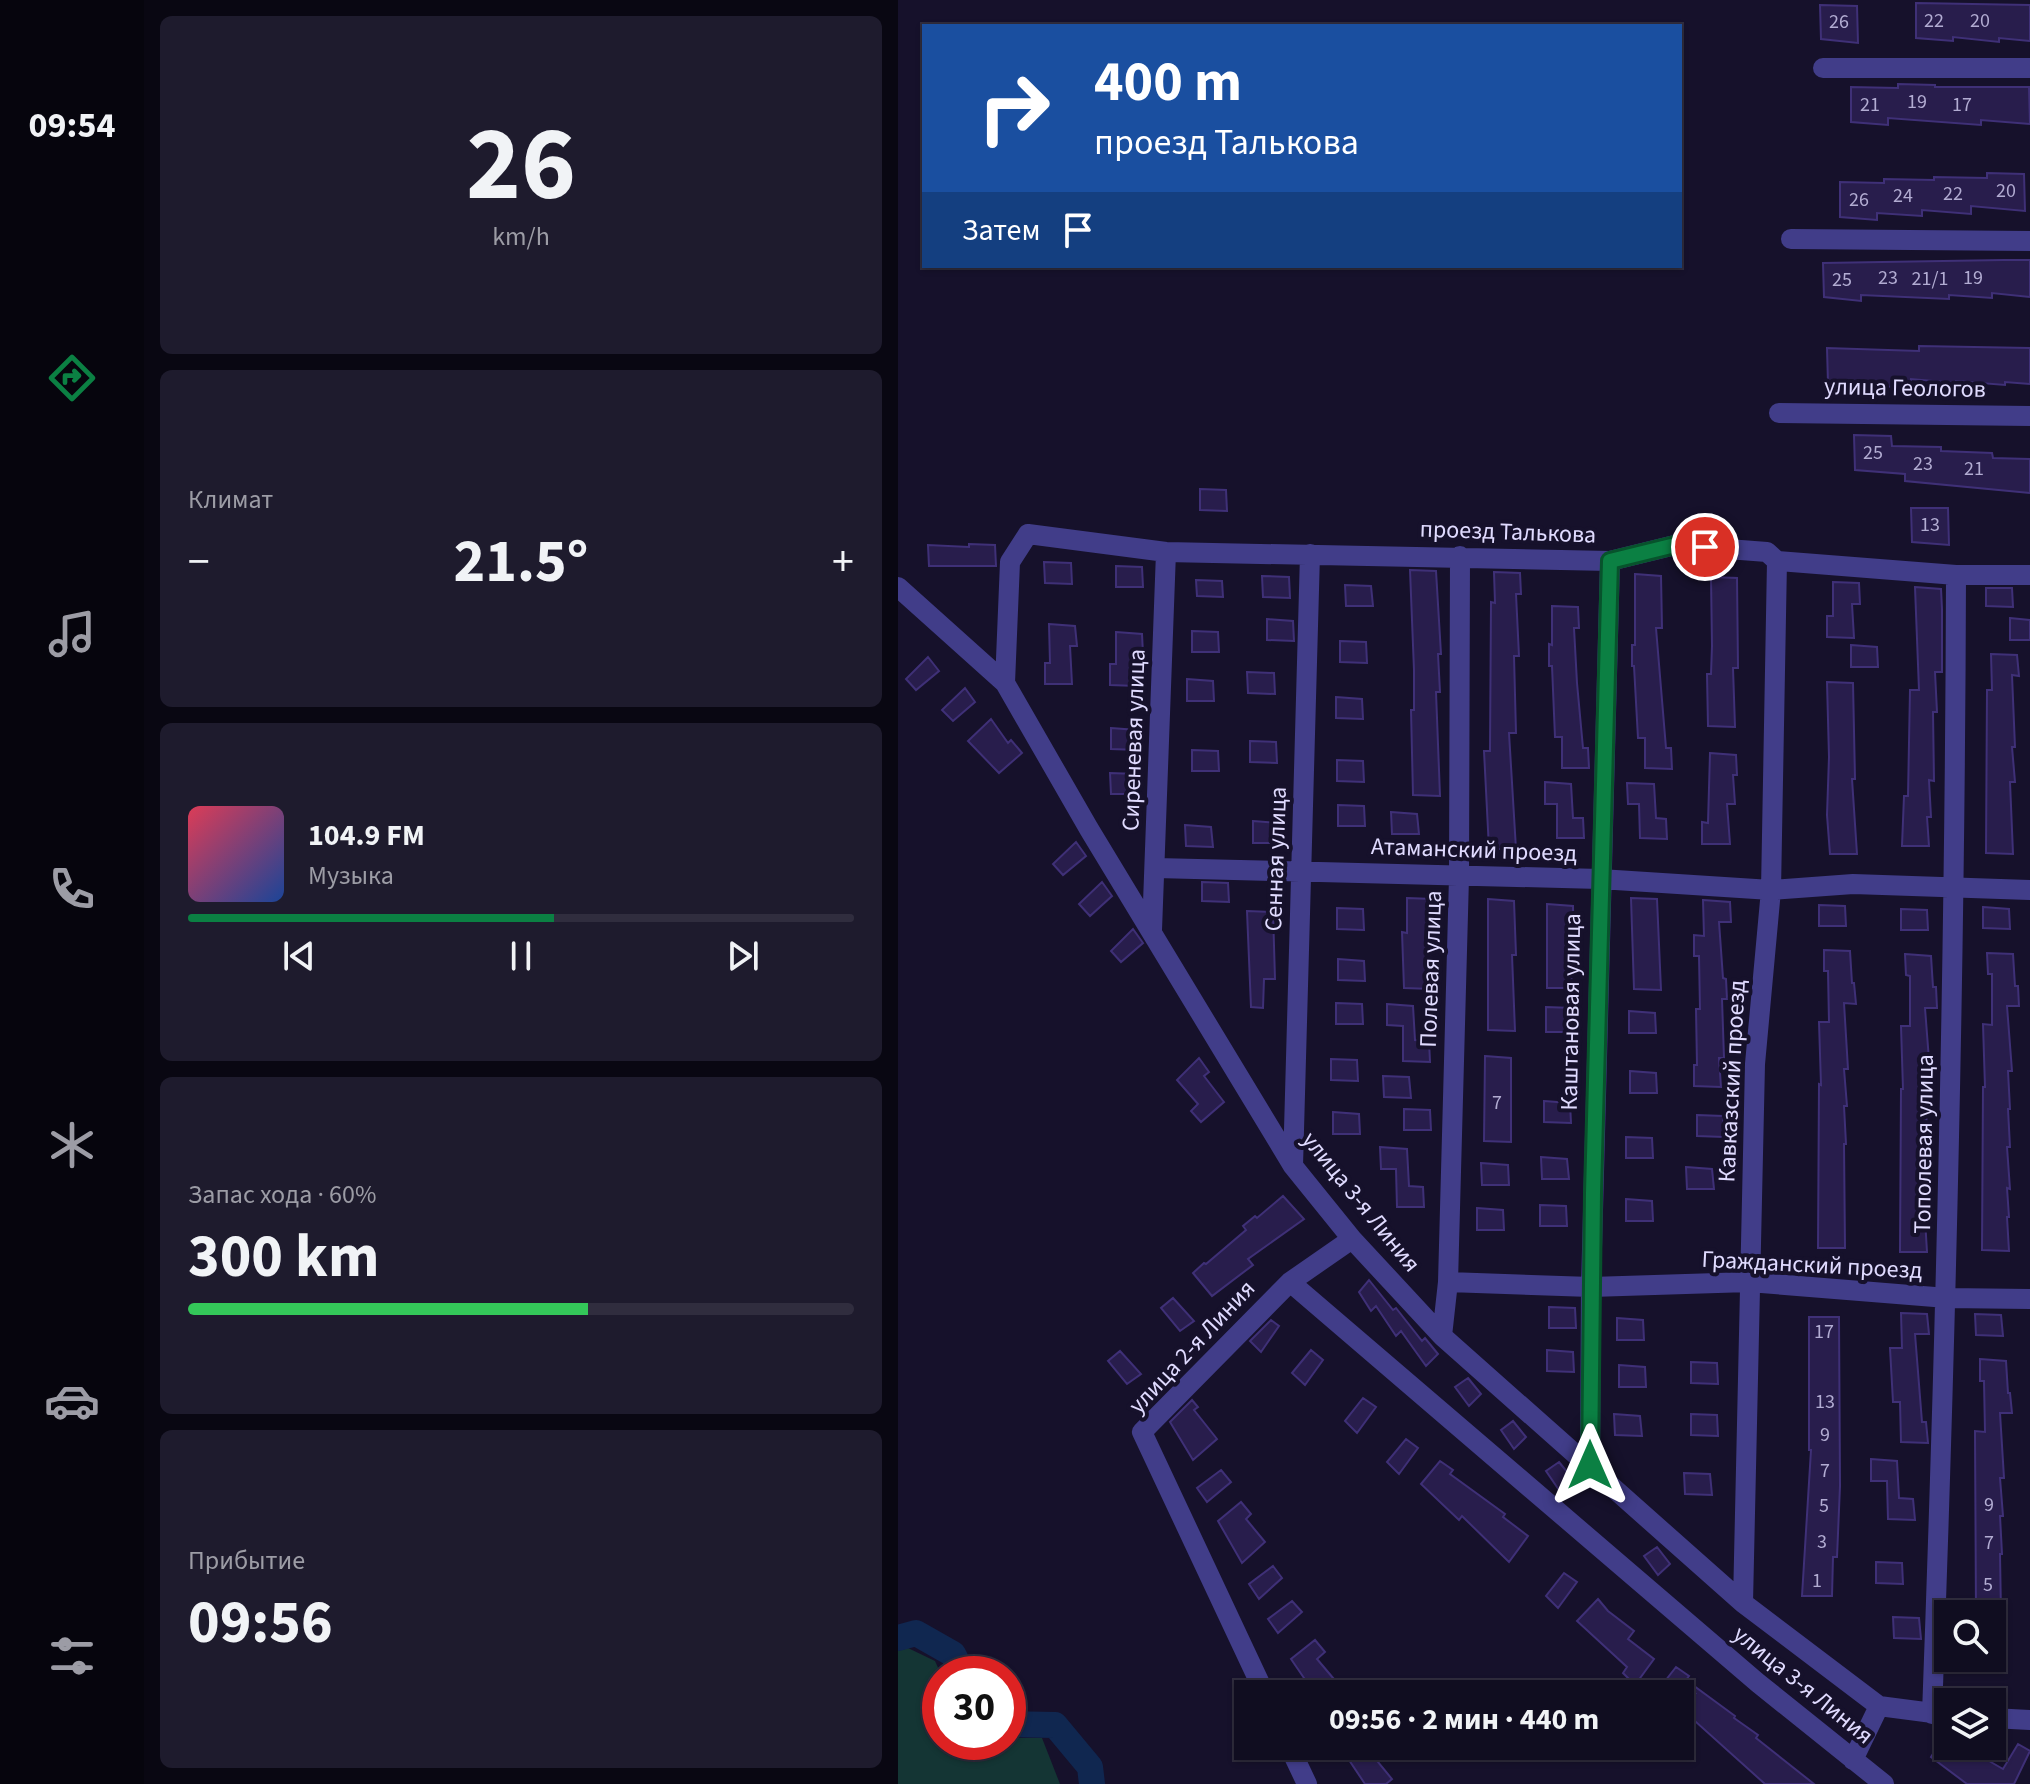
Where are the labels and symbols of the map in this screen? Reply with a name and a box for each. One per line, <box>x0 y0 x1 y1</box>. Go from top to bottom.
house number: 22 <box>1924 7 1944 35</box>
house number: 20 <box>1970 7 1990 35</box>
house number: 26 <box>1829 8 1849 36</box>
house number: 19 <box>1907 88 1927 116</box>
house number: 21 <box>1860 91 1880 119</box>
house number: 17 <box>1952 91 1972 119</box>
house number: 20 <box>1996 177 2016 205</box>
house number: 22 <box>1943 180 1963 208</box>
house number: 24 <box>1893 182 1913 210</box>
house number: 26 <box>1849 186 1869 214</box>
house number: 23 <box>1878 264 1898 292</box>
house number: 19 <box>1963 264 1983 292</box>
house number: 21/1 <box>1912 265 1948 293</box>
house number: 25 <box>1832 266 1852 294</box>
street label: улица Геологов <box>1824 369 1986 407</box>
house number: 25 <box>1863 439 1883 467</box>
house number: 23 <box>1913 450 1933 478</box>
house number: 21 <box>1964 455 1984 483</box>
street label: проезд Талькова <box>1419 511 1597 553</box>
house number: 13 <box>1920 511 1940 539</box>
pin <box>1671 513 1739 581</box>
street label: Сиреневая улица <box>1113 648 1155 832</box>
street label: Сенная улица <box>1256 786 1296 932</box>
street label: Атаманский проезд <box>1370 829 1578 871</box>
street label: Полевая улица <box>1411 890 1451 1048</box>
street label: Каштановая улица <box>1552 913 1590 1111</box>
street label: Кавказский проезд <box>1709 979 1755 1183</box>
street label: Тополевая улица <box>1905 1054 1943 1234</box>
house number: 7 <box>1492 1089 1502 1117</box>
street label: улица 3-я Линия <box>1293 1124 1429 1280</box>
street label: Гражданский проезд <box>1701 1242 1923 1288</box>
street label: улица 2-я Линия <box>1121 1272 1263 1422</box>
house number: 17 <box>1814 1318 1834 1346</box>
house number: 13 <box>1815 1388 1835 1416</box>
house number: 9 <box>1820 1421 1830 1449</box>
position arrow <box>1548 1423 1632 1507</box>
house number: 7 <box>1820 1457 1830 1485</box>
house number: 9 <box>1984 1491 1994 1519</box>
house number: 5 <box>1819 1492 1829 1520</box>
house number: 3 <box>1817 1528 1827 1556</box>
house number: 7 <box>1984 1529 1994 1557</box>
house number: 1 <box>1812 1567 1822 1595</box>
house number: 5 <box>1983 1571 1993 1599</box>
street label: улица 3-я Линия <box>1725 1617 1881 1753</box>
speed limit sign: 30 <box>922 1656 1026 1760</box>

